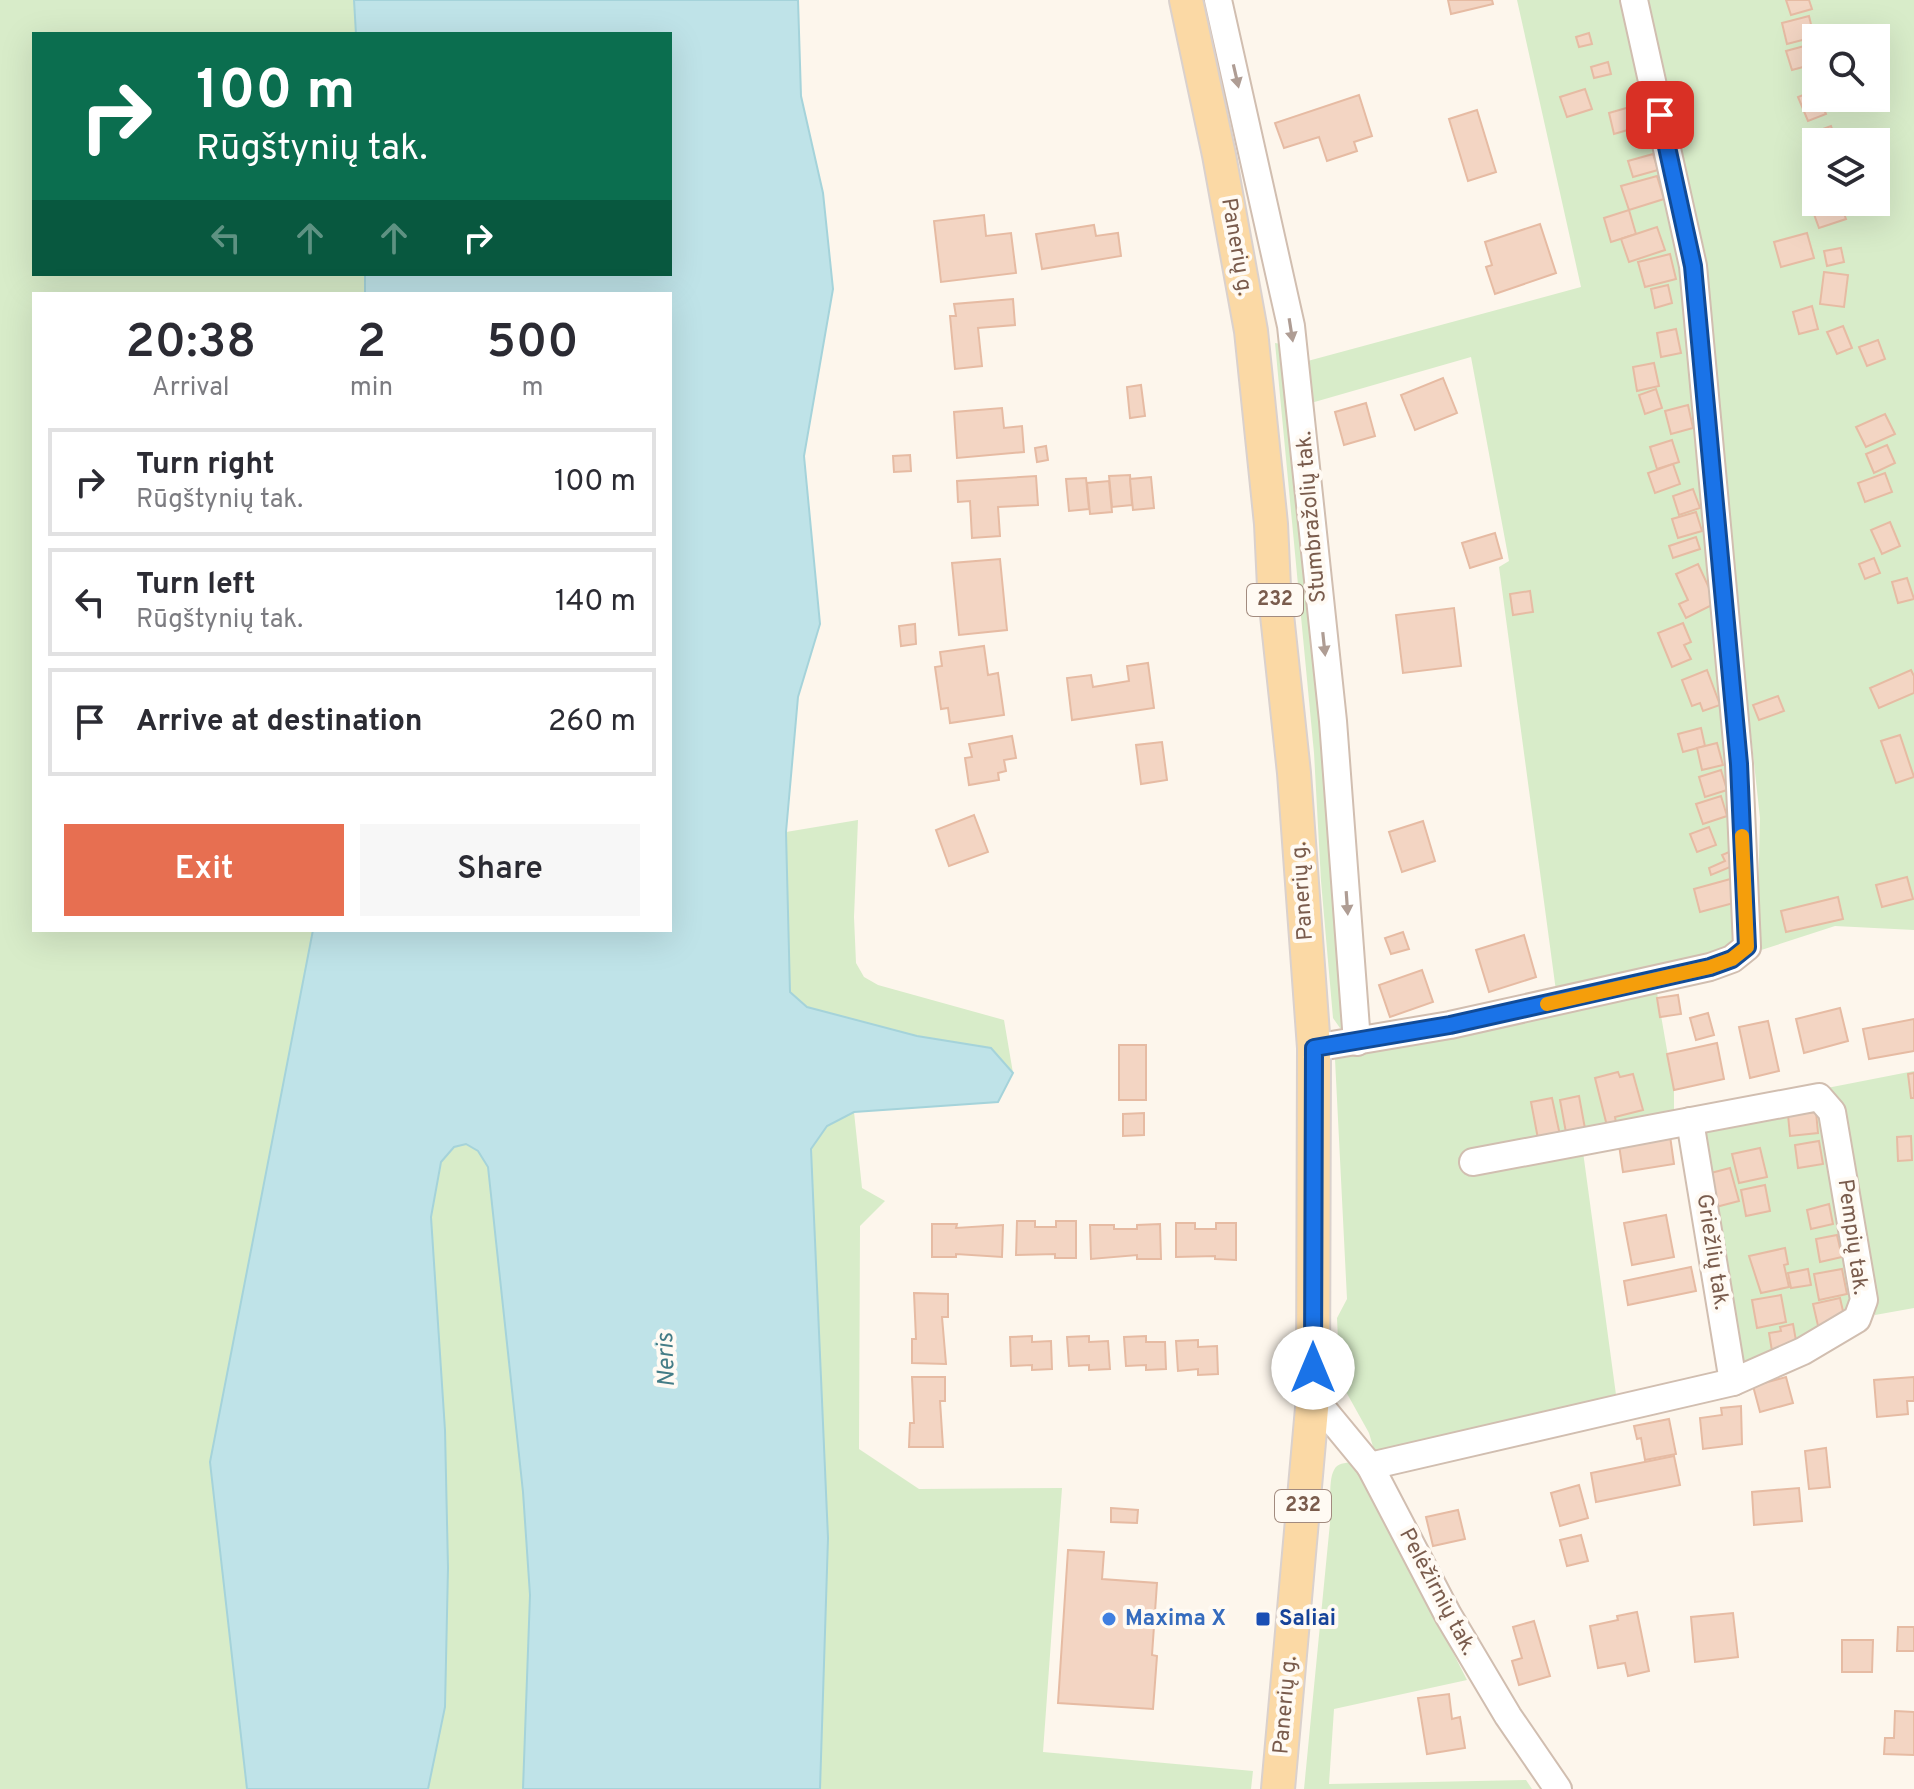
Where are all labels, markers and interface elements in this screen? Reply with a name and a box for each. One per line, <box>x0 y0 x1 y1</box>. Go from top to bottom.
map controls <box>1802 24 1890 216</box>
button: search <box>1802 24 1890 112</box>
text: 100 m <box>196 58 355 128</box>
icon: right <box>64 64 168 168</box>
one-way arrow <box>1230 64 1243 89</box>
pin <box>1626 81 1694 149</box>
icon: arrive <box>1638 93 1682 137</box>
text: Rūgštynių tak. <box>196 127 427 173</box>
button: layers <box>1802 128 1890 216</box>
street label: Panerių g. <box>1214 196 1258 298</box>
icon: left <box>204 216 248 260</box>
icon: ahead <box>288 216 332 260</box>
icon: ahead <box>372 216 416 260</box>
icon: right <box>456 216 500 260</box>
text: 20:38 <box>125 314 256 374</box>
text: 2 <box>357 314 386 374</box>
text: 500 <box>487 314 579 374</box>
one-way arrow <box>1286 318 1298 343</box>
text: Arrival <box>152 372 230 405</box>
text: min <box>350 372 393 405</box>
text: m <box>521 372 544 405</box>
street label: Stumbražolių tak. <box>1291 430 1333 604</box>
text: Turn right <box>136 447 274 484</box>
icon: right <box>68 460 112 504</box>
text: 100 m <box>554 464 636 501</box>
text: Rūgštynių tak. <box>136 484 303 517</box>
text: Turn left <box>136 567 256 604</box>
icon: left <box>68 580 112 624</box>
text: 140 m <box>555 584 636 621</box>
road number: 232 <box>1247 584 1303 616</box>
text: Rūgštynių tak. <box>136 604 303 637</box>
one-way arrow <box>1318 632 1331 657</box>
icon: arrive <box>68 700 112 744</box>
text: Arrive at destination <box>136 704 422 741</box>
text: 260 m <box>548 704 636 741</box>
button: Exit <box>64 824 344 916</box>
button: Share <box>360 824 640 916</box>
street label: Panerių g. <box>1286 841 1320 941</box>
one-way arrow <box>1341 891 1354 916</box>
street label: Pempių tak. <box>1830 1177 1874 1297</box>
street label: Griežlių tak. <box>1689 1192 1735 1312</box>
position arrow <box>1271 1326 1355 1410</box>
water label: Neris <box>651 1331 683 1388</box>
road number: 232 <box>1275 1490 1331 1522</box>
street label: Pelėžirnių tak. <box>1392 1524 1482 1660</box>
place label: Maxima X <box>1125 1606 1226 1633</box>
place label: Saliai <box>1279 1606 1336 1633</box>
marker: Maxima X <box>1100 1610 1118 1628</box>
marker: Saliai <box>1254 1610 1272 1628</box>
street label: Panerių g. <box>1268 1655 1304 1755</box>

